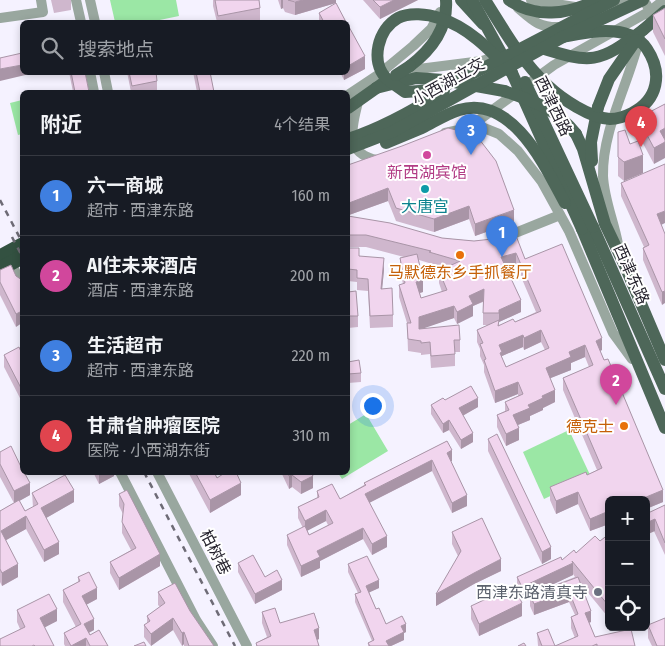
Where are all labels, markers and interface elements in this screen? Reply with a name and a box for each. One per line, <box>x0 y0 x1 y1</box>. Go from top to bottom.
search box <box>20 20 350 75</box>
icon: search <box>38 34 66 62</box>
text: 搜索地点 <box>78 38 154 61</box>
street label: 小西湖立交 <box>409 54 488 109</box>
street label: 西津西路 <box>531 73 576 139</box>
pin: 4 <box>625 106 657 147</box>
text: 附近 <box>40 112 82 138</box>
pin: 3 <box>455 114 487 155</box>
text: 4个结果 <box>274 115 330 134</box>
marker: 新西湖宾馆 <box>421 149 433 161</box>
place label: 新西湖宾馆 <box>387 163 467 182</box>
text: 六一商城 <box>87 174 163 197</box>
marker: 大唐宫 <box>419 183 431 195</box>
text: 1 <box>53 186 59 205</box>
text: 160 m <box>291 186 330 205</box>
place label: 大唐宫 <box>401 197 449 216</box>
text: 超市 · 西津东路 <box>87 201 194 220</box>
pin: 1 <box>486 216 518 257</box>
street label: 西津东路 <box>610 241 653 307</box>
marker: 马默德东乡手抓餐厅 <box>454 249 466 261</box>
text: AI住未来酒店 <box>87 254 197 277</box>
place label: 马默德东乡手抓餐厅 <box>388 263 532 282</box>
text: 2 <box>52 266 60 285</box>
text: 200 m <box>290 266 330 285</box>
text: 酒店 · 西津东路 <box>87 281 194 300</box>
text: 生活超市 <box>87 334 163 357</box>
text: 3 <box>52 346 60 365</box>
text: 220 m <box>291 346 330 365</box>
text: 超市 · 西津东路 <box>87 361 194 380</box>
pin: 2 <box>600 364 632 405</box>
your location <box>360 393 386 419</box>
text: 甘肃省肿瘤医院 <box>87 414 220 437</box>
place label: 德克士 <box>566 417 614 436</box>
marker: 德克士 <box>618 420 630 432</box>
text: 4 <box>52 426 60 445</box>
text: 310 m <box>293 426 330 445</box>
text: 医院 · 小西湖东街 <box>87 441 210 460</box>
map controls <box>605 496 650 631</box>
button: + <box>605 496 650 541</box>
street label: 柏树巷 <box>196 527 235 578</box>
button: − <box>605 541 650 586</box>
place label: 西津东路清真寺 <box>476 583 588 602</box>
marker: 西津东路清真寺 <box>592 586 604 598</box>
button: locate <box>605 586 650 631</box>

